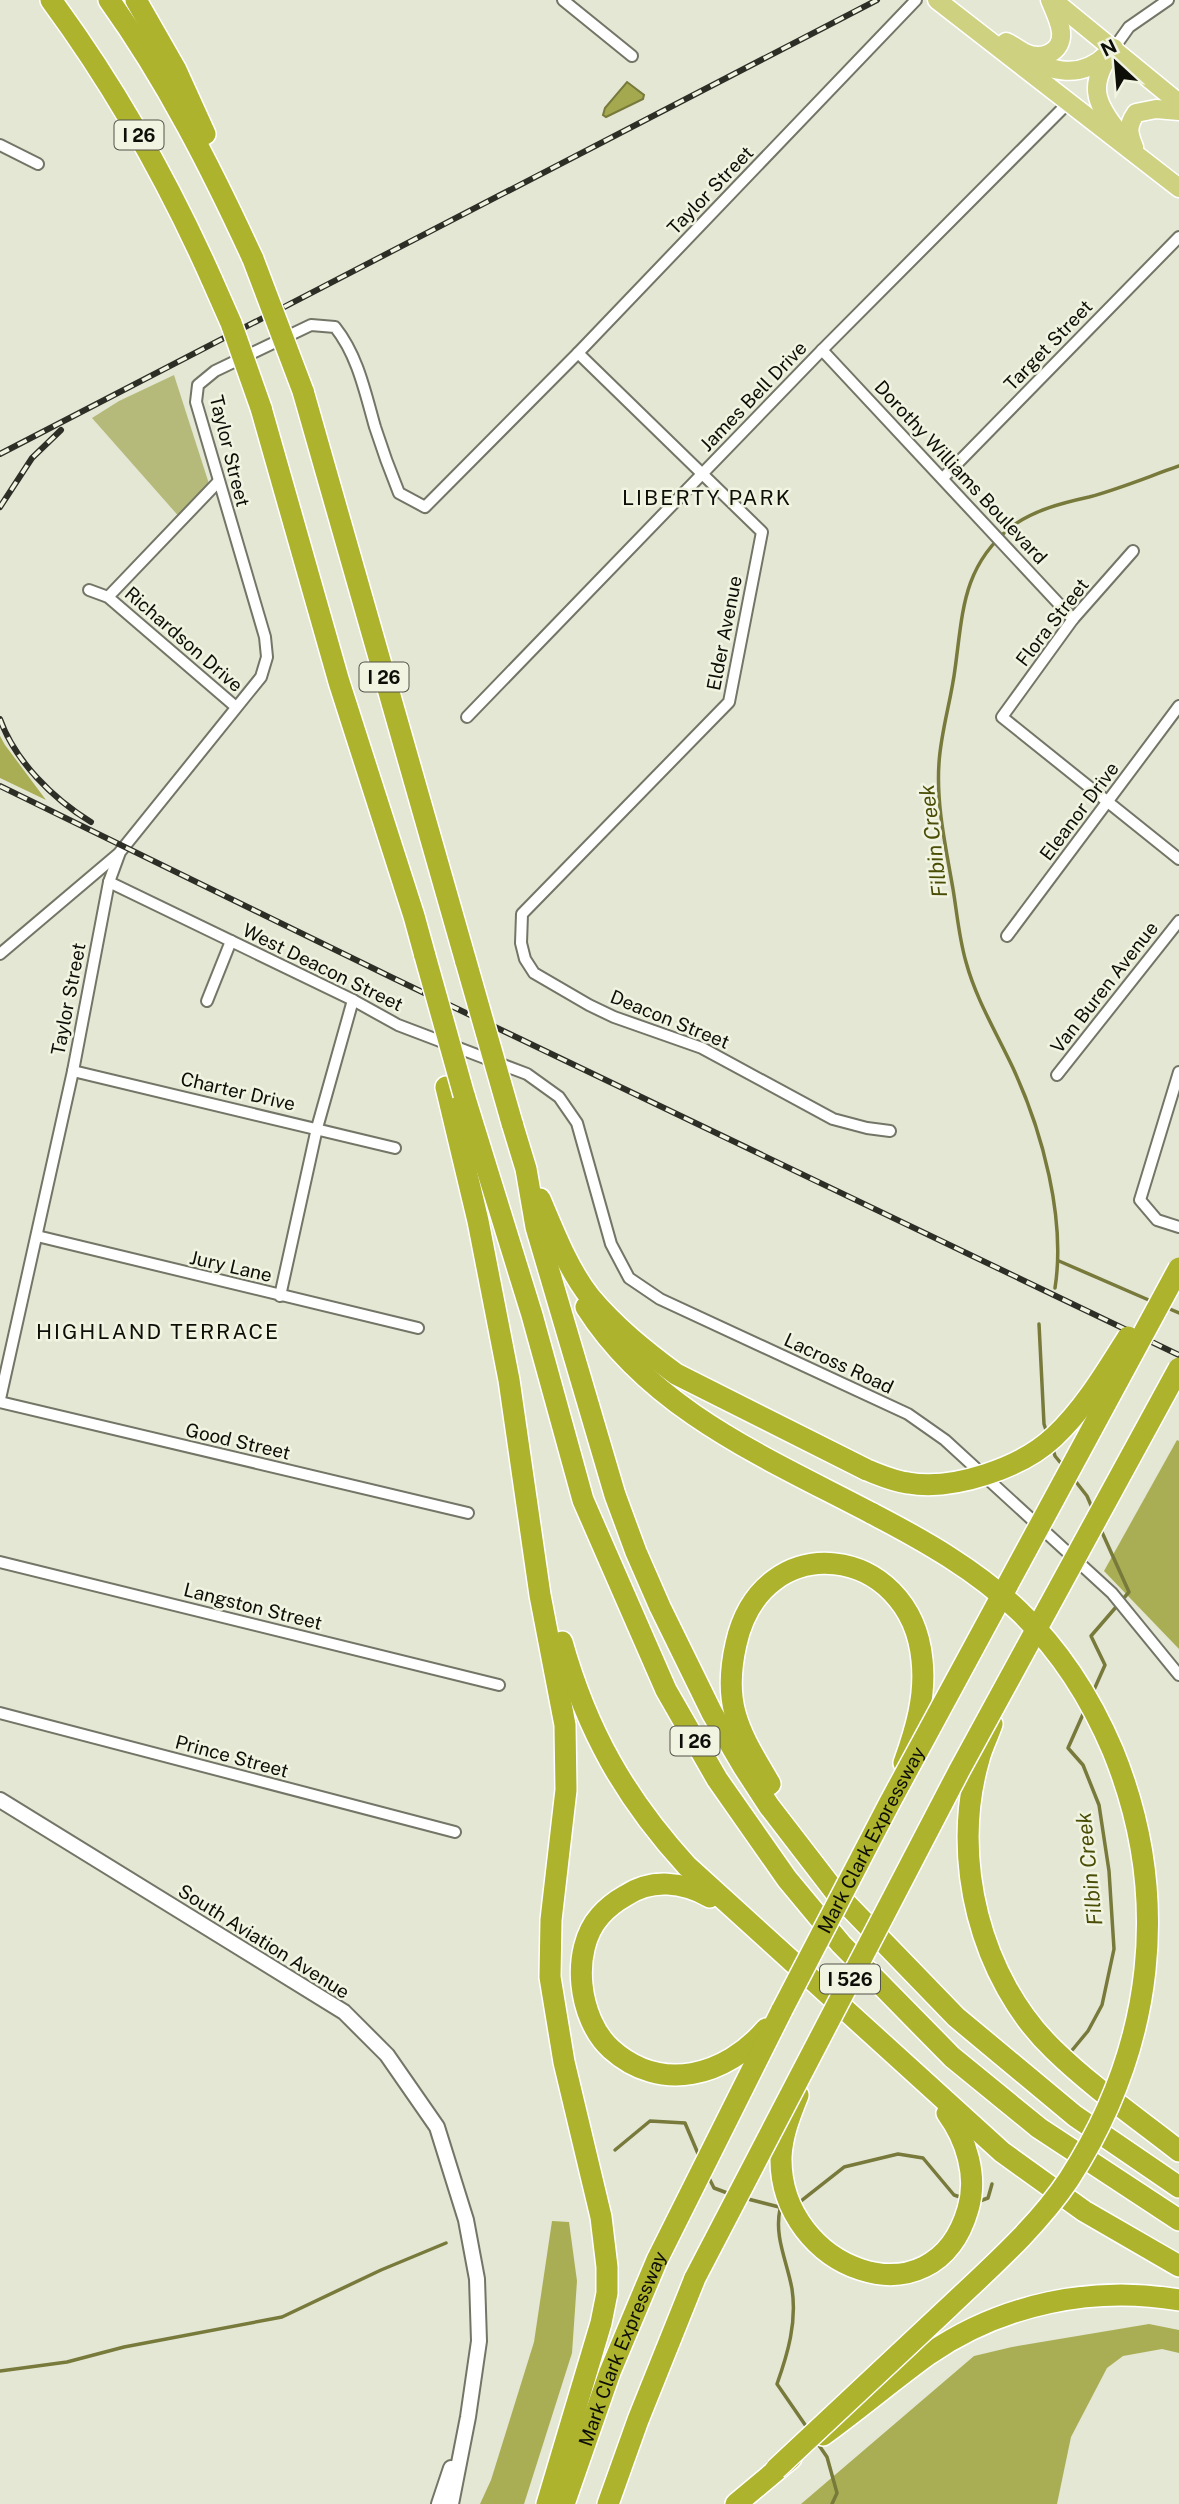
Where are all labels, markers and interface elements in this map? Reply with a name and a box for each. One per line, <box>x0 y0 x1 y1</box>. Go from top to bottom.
north arrow <box>1081 28 1151 98</box>
text: N <box>1097 35 1120 61</box>
road number: I 26 <box>114 120 164 150</box>
street label: Taylor Street <box>662 141 758 239</box>
street label: Target Street <box>999 295 1097 395</box>
street label: James Bell Drive <box>695 337 811 455</box>
street label: Dorothy Williams Boulevard <box>870 376 1052 568</box>
street label: Taylor Street <box>206 393 254 509</box>
district label: LIBERTY PARK <box>622 485 792 510</box>
street label: Elder Avenue <box>702 574 746 692</box>
street label: Flora Street <box>1011 574 1093 670</box>
street label: Richardson Drive <box>121 582 247 696</box>
road number: I 26 <box>360 662 408 692</box>
street label: Eleanor Drive <box>1035 758 1123 864</box>
water label: Filbin Creek <box>914 782 952 899</box>
street label: Van Buren Avenue <box>1046 917 1162 1057</box>
street label: West Deacon Street <box>239 919 407 1015</box>
street label: Taylor Street <box>46 941 90 1057</box>
street label: Deacon Street <box>607 985 733 1053</box>
street label: Charter Drive <box>178 1067 298 1115</box>
street label: Jury Lane <box>188 1246 274 1286</box>
district label: HIGHLAND TERRACE <box>36 1319 280 1344</box>
street label: Lacross Road <box>781 1328 897 1398</box>
street label: Good Street <box>183 1418 293 1464</box>
street label: Langston Street <box>181 1578 325 1634</box>
road number: I 26 <box>670 1726 720 1756</box>
street label: Prince Street <box>173 1730 291 1782</box>
street label: Mark Clark Expressway <box>813 1743 929 1937</box>
water label: Filbin Creek <box>1071 1811 1107 1927</box>
street label: South Aviation Avenue <box>174 1879 354 2003</box>
road number: I 526 <box>820 1965 880 1994</box>
street label: Mark Clark Expressway <box>574 2247 671 2449</box>

